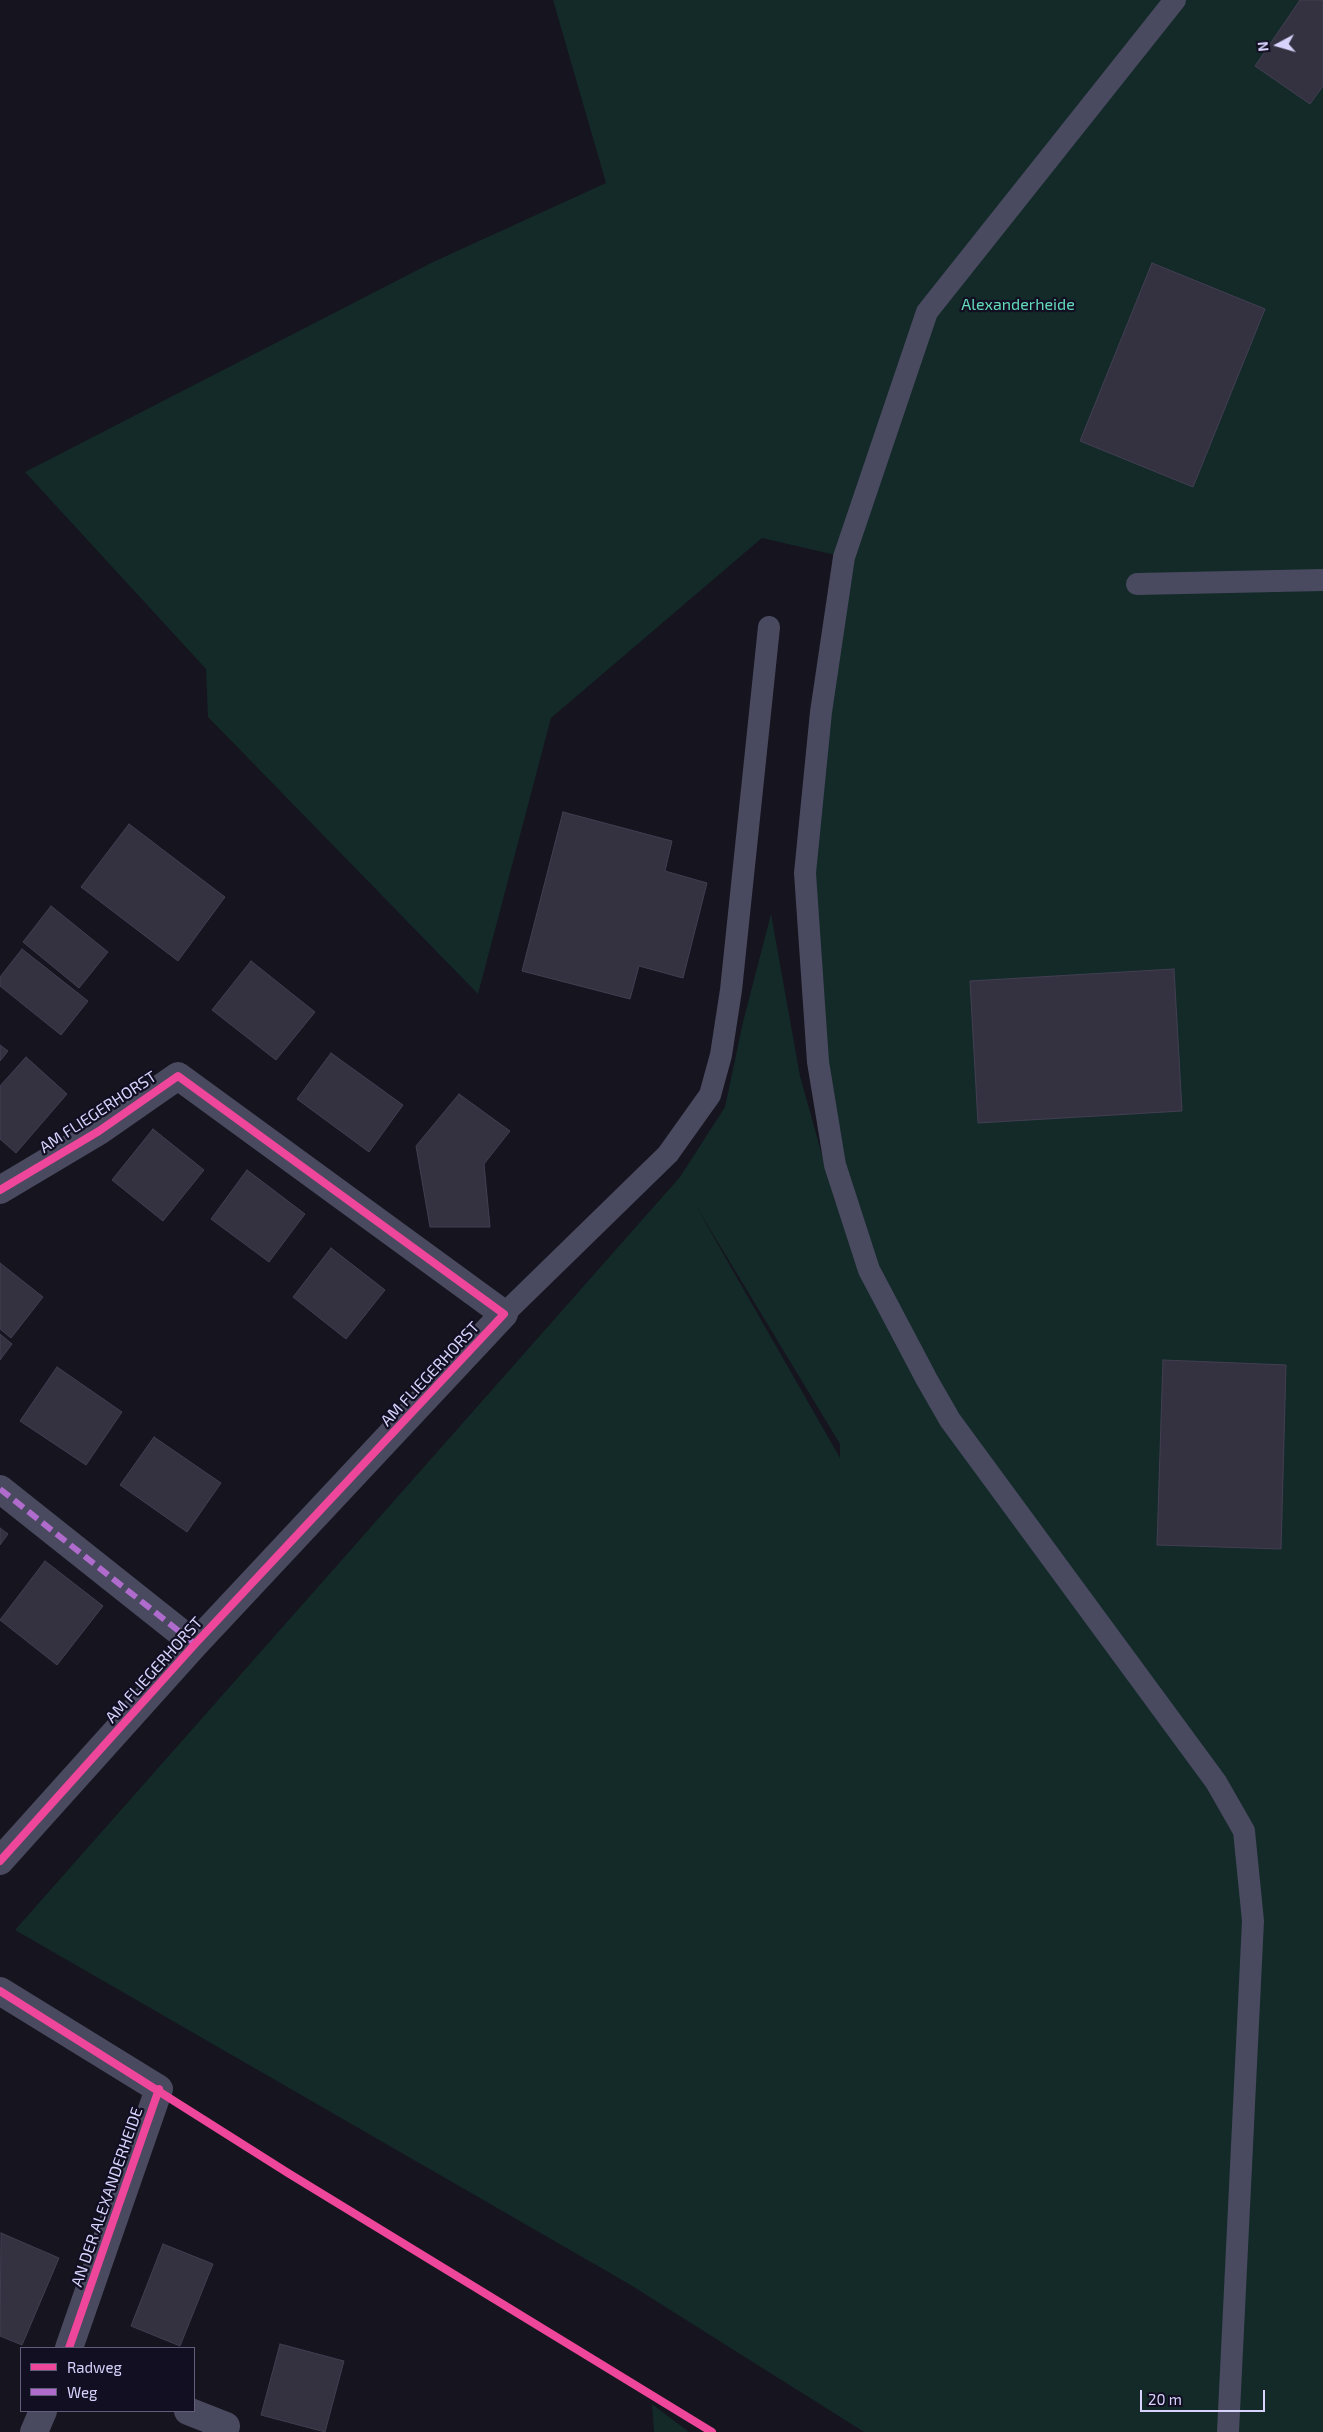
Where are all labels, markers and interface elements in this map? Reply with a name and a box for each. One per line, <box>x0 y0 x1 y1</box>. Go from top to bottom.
north arrow <box>1253 20 1303 70</box>
text: N <box>1254 41 1272 53</box>
park label: Alexanderheide <box>961 295 1075 315</box>
street label: AM FLIEGERHORST <box>36 1067 160 1157</box>
street label: AM FLIEGERHORST <box>377 1318 483 1430</box>
street label: AM FLIEGERHORST <box>101 1613 207 1727</box>
street label: AN DER ALEXANDERHEIDE <box>67 2105 147 2289</box>
legend <box>20 2347 195 2412</box>
text: Radweg <box>67 2358 122 2376</box>
scale bar <box>1143 2380 1268 2412</box>
text: Weg <box>67 2383 97 2401</box>
text: 20 m <box>1148 2390 1182 2408</box>

